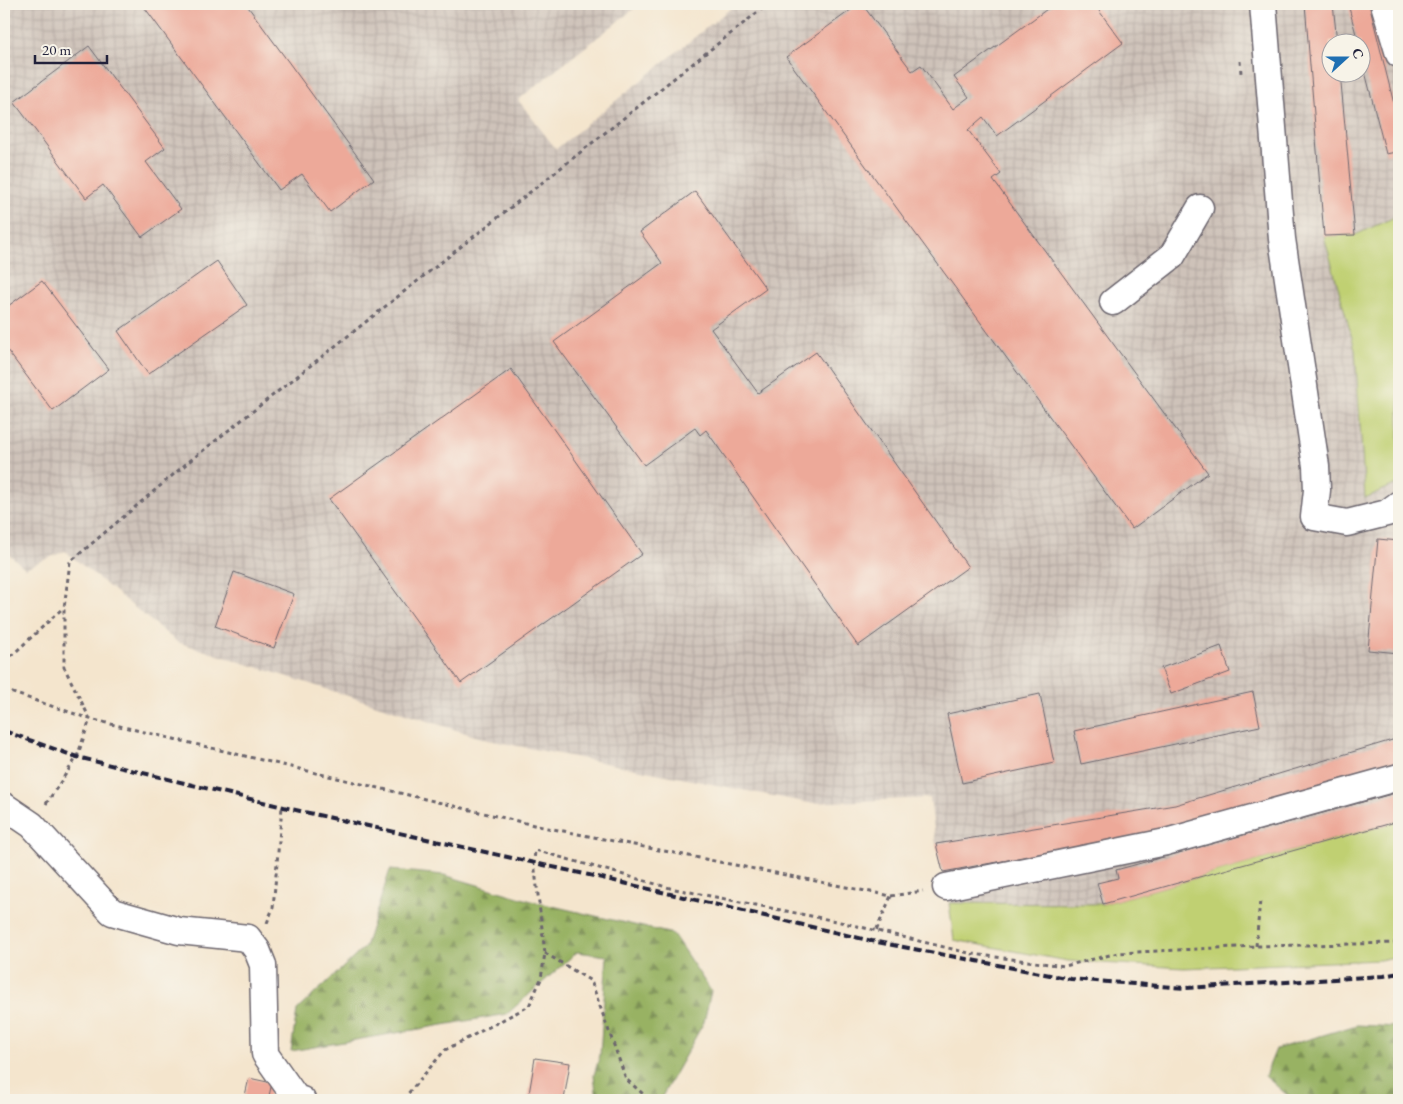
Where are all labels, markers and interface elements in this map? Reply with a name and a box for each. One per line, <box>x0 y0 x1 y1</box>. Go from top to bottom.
scale bar <box>35 32 108 64</box>
north arrow <box>1320 32 1370 82</box>
text: 20 m <box>42 40 71 59</box>
text: С <box>1348 45 1368 61</box>

